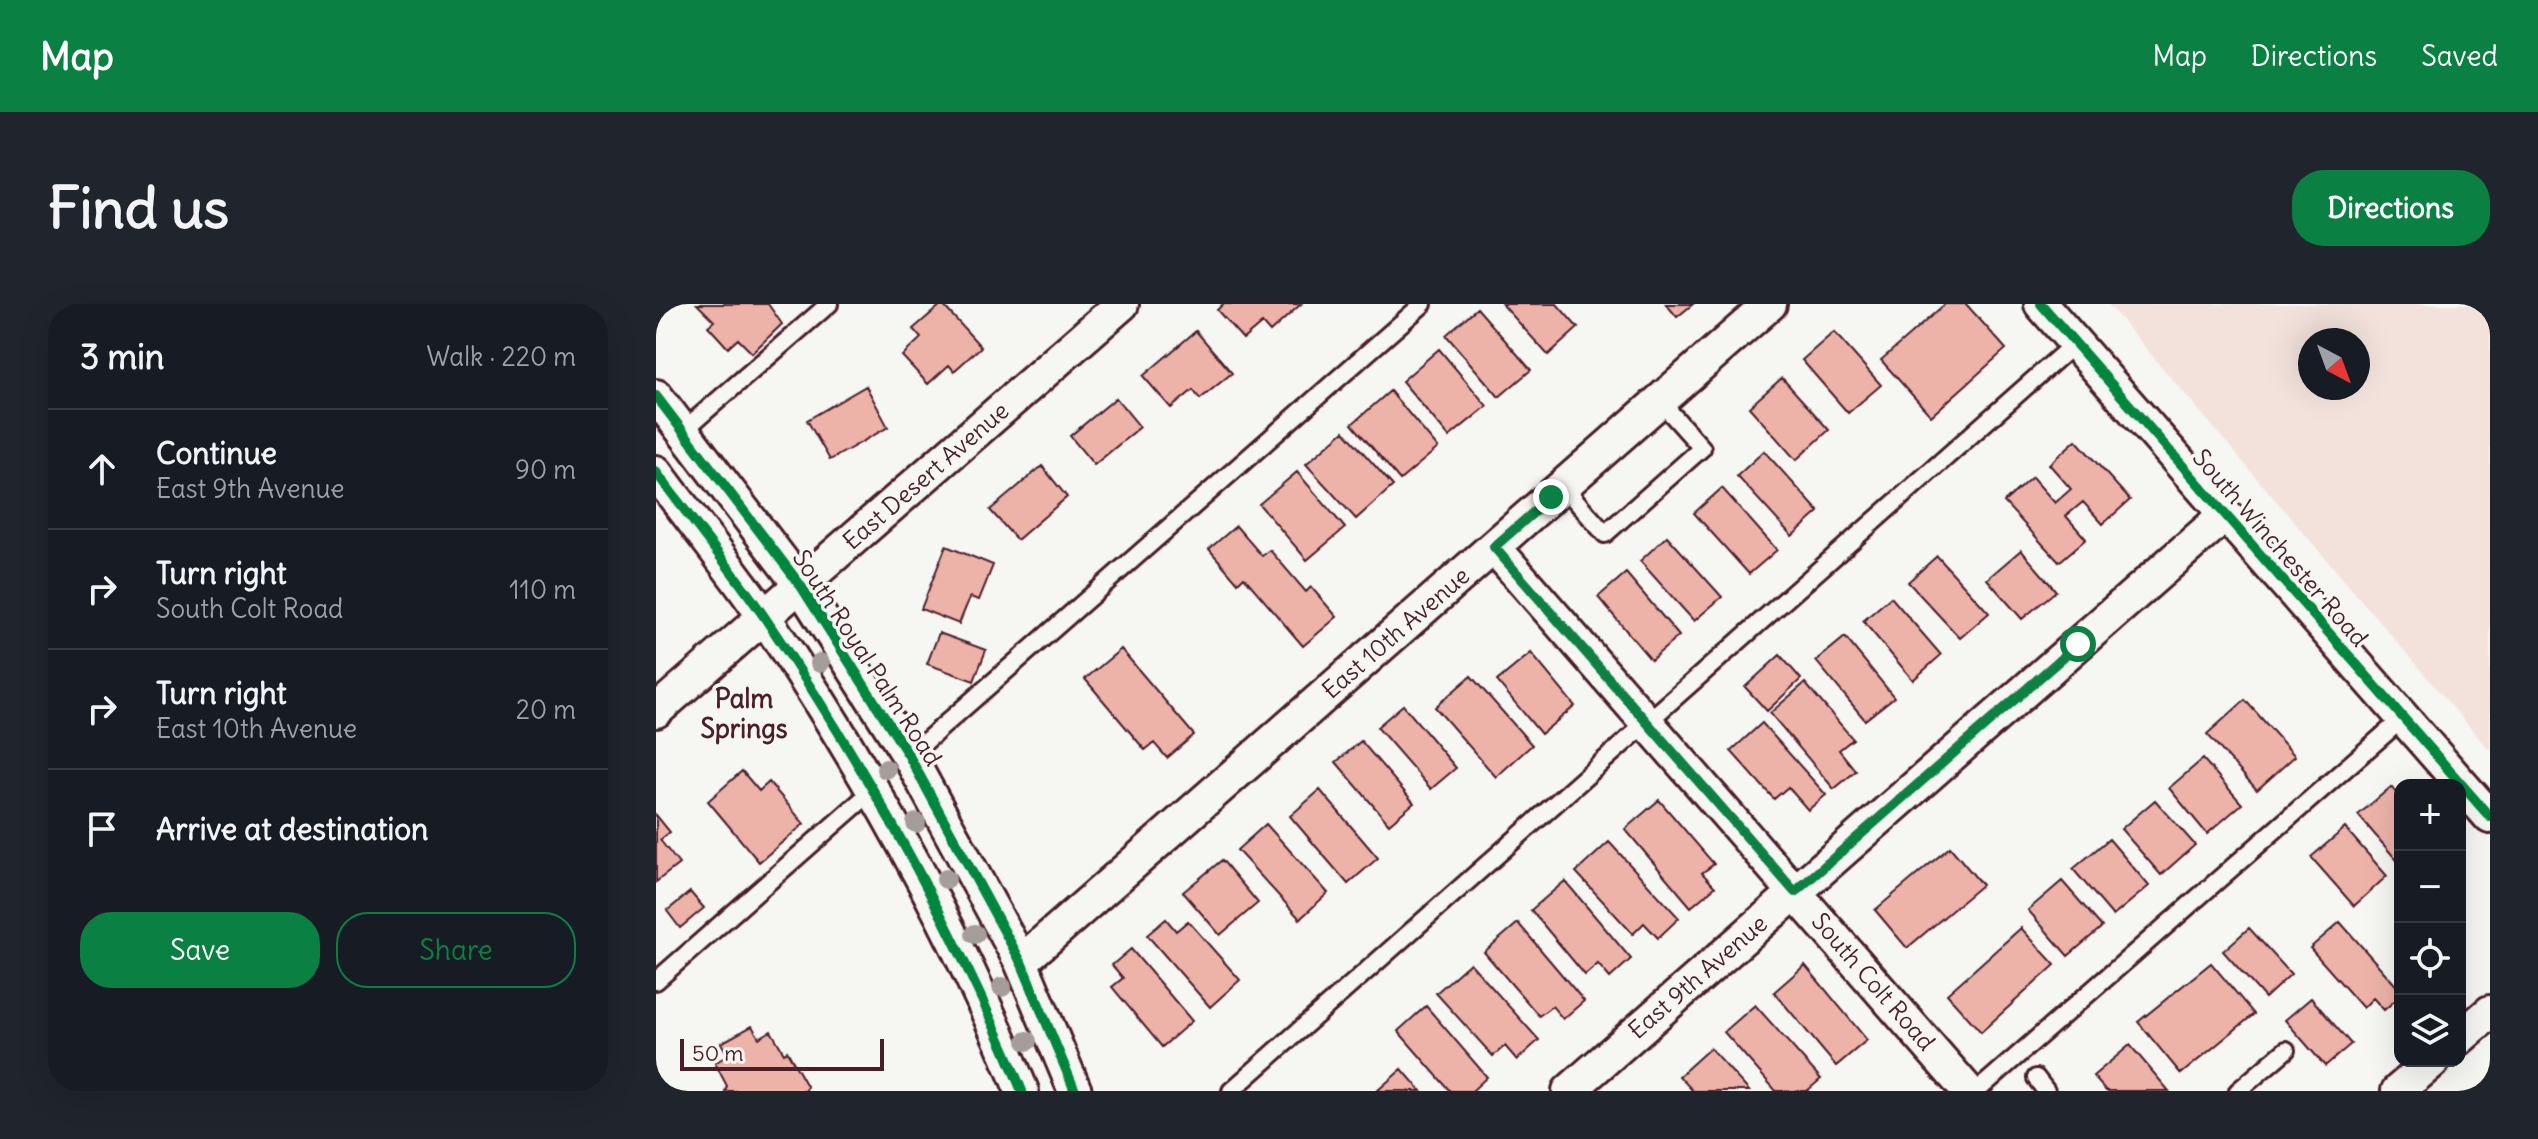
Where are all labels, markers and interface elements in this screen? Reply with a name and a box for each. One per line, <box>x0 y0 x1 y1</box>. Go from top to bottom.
text: Map <box>40 33 114 80</box>
text: Map <box>2152 38 2207 74</box>
text: Directions <box>2251 38 2377 74</box>
text: Saved <box>2421 38 2498 74</box>
button: Directions <box>2292 170 2490 246</box>
text: Find us <box>48 173 229 243</box>
north arrow <box>2298 328 2370 400</box>
text: 3 min <box>80 335 165 378</box>
text: Walk · 220 m <box>427 340 576 373</box>
street label: East Desert Avenue <box>836 395 1014 555</box>
text: Continue <box>156 434 277 472</box>
street label: South Winchester Road <box>2187 442 2375 652</box>
icon: ahead <box>80 447 124 491</box>
text: 90 m <box>515 453 576 486</box>
text: East 9th Avenue <box>156 472 345 505</box>
route end <box>1533 479 1569 515</box>
street label: South Royal Palm Road <box>787 544 949 771</box>
text: Turn right <box>156 554 287 592</box>
street label: East 10th Avenue <box>1315 560 1475 704</box>
icon: right <box>80 567 124 611</box>
text: 110 m <box>509 573 576 606</box>
text: South Colt Road <box>156 592 343 625</box>
route start <box>2060 626 2096 662</box>
text: Turn right <box>156 674 287 712</box>
district label: Palm Springs <box>700 682 788 745</box>
icon: right <box>80 687 124 731</box>
text: 20 m <box>516 693 576 726</box>
text: East 10th Avenue <box>156 712 357 745</box>
map controls <box>2394 779 2466 1067</box>
button: + <box>2394 779 2466 851</box>
icon: arrive <box>80 807 124 851</box>
text: Arrive at destination <box>156 810 428 848</box>
button: − <box>2394 851 2466 923</box>
street label: South Colt Road <box>1806 906 1942 1056</box>
street label: East 9th Avenue <box>1622 908 1773 1045</box>
button: Save <box>80 912 320 988</box>
button: Share <box>336 912 576 988</box>
button: locate <box>2394 923 2466 995</box>
button: layers <box>2394 995 2466 1067</box>
scale bar <box>680 1035 884 1071</box>
text: 50 m <box>692 1039 744 1067</box>

